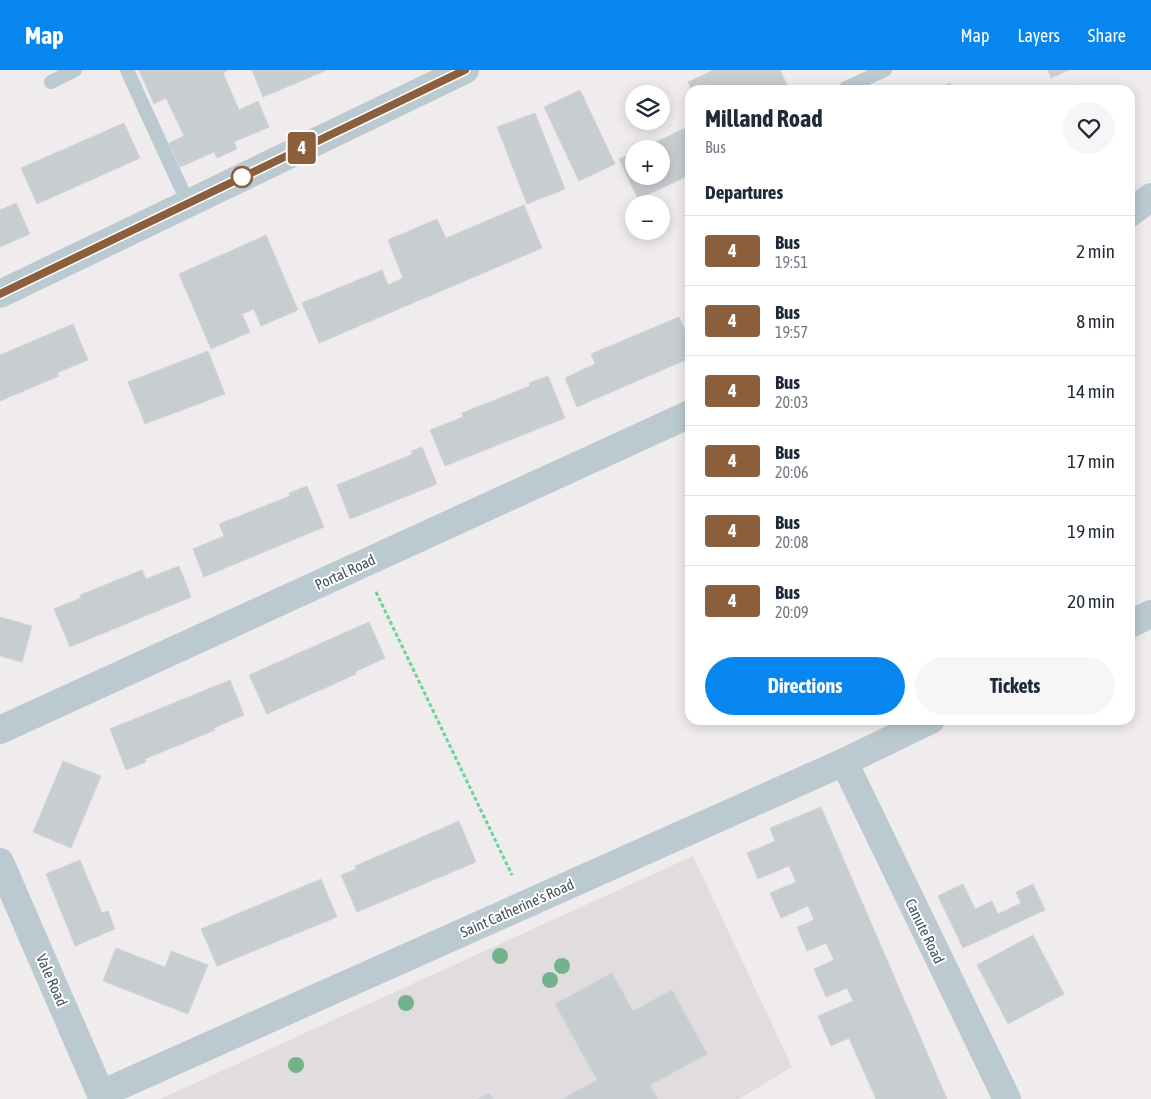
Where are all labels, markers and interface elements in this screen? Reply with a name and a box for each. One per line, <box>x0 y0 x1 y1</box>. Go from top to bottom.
text: Map <box>25 22 64 49</box>
text: Map <box>960 25 989 46</box>
text: Layers <box>1017 25 1060 46</box>
text: Share <box>1088 25 1126 46</box>
map controls <box>625 85 670 240</box>
button: layers <box>625 85 670 130</box>
button: heart <box>1063 102 1115 154</box>
text: Milland Road <box>705 105 823 132</box>
line badge: 4 <box>286 132 318 164</box>
text: 4 <box>298 137 306 158</box>
text: Bus <box>705 138 726 156</box>
button: + <box>625 140 670 185</box>
unlabelled marker <box>231 166 253 188</box>
text: Departures <box>705 181 783 203</box>
button: − <box>625 195 670 240</box>
text: Bus <box>775 231 800 253</box>
text: 4 <box>728 240 737 261</box>
text: 2 min <box>1076 240 1115 262</box>
text: 19:51 <box>775 253 808 271</box>
text: Bus <box>775 301 800 323</box>
text: 4 <box>728 310 737 331</box>
text: 8 min <box>1076 310 1115 332</box>
text: 19:57 <box>775 323 808 341</box>
text: Bus <box>775 371 800 393</box>
text: 4 <box>728 380 737 401</box>
text: 14 min <box>1067 380 1115 402</box>
text: 20:03 <box>775 393 809 411</box>
text: Bus <box>775 441 800 463</box>
text: 4 <box>728 450 737 471</box>
text: 17 min <box>1067 450 1115 472</box>
text: 20:06 <box>775 463 809 481</box>
text: Bus <box>775 511 800 533</box>
text: 4 <box>728 520 737 541</box>
text: 19 min <box>1067 520 1115 542</box>
text: 20:08 <box>775 533 809 551</box>
street label: Portal Road <box>312 551 378 593</box>
text: Bus <box>775 581 800 603</box>
text: 4 <box>728 590 737 611</box>
text: 20 min <box>1067 590 1115 612</box>
text: 20:09 <box>775 603 809 621</box>
button: Directions <box>705 657 905 715</box>
button: Tickets <box>915 657 1115 715</box>
street label: Saint Catherine's Road <box>458 875 576 941</box>
street label: Canute Road <box>902 896 948 966</box>
street label: Vale Road <box>33 951 71 1009</box>

